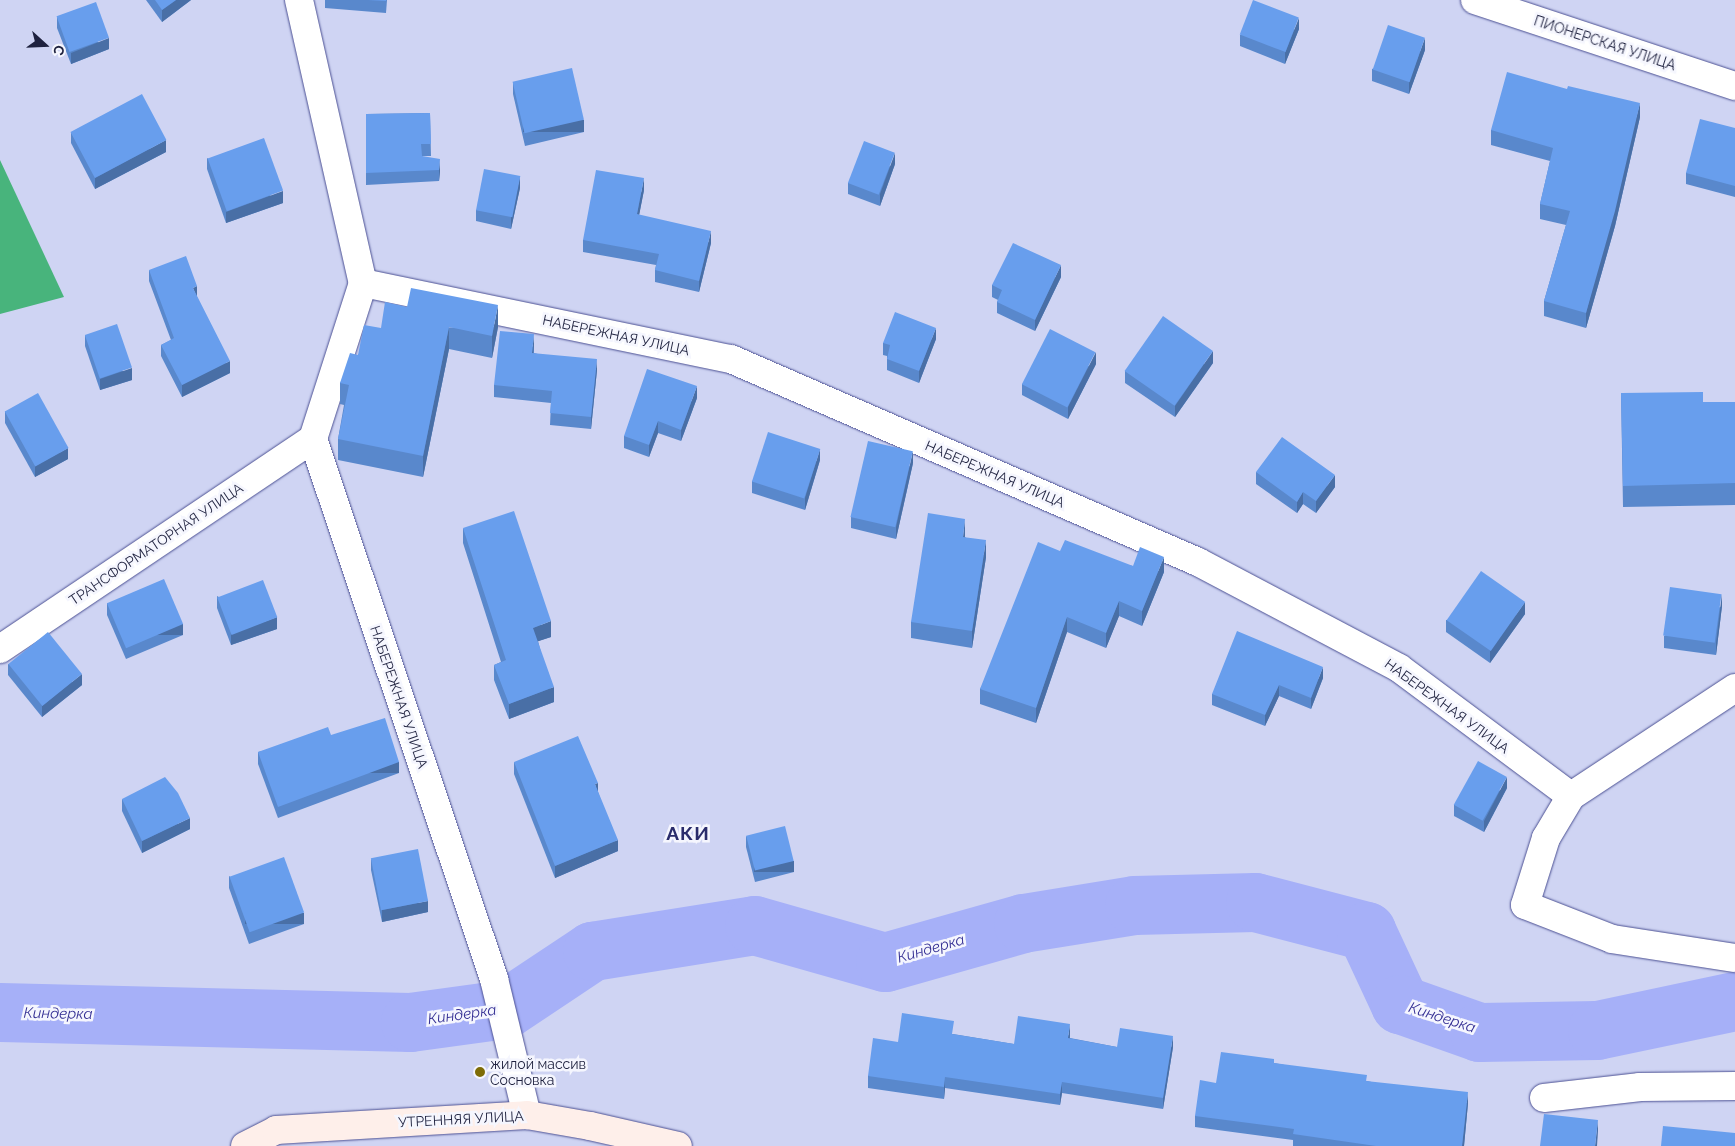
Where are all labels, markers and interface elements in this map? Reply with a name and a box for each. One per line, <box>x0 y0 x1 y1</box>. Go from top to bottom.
street label: ПИОНЕРСКАЯ УЛИЦА <box>1532 12 1678 74</box>
north arrow <box>20 20 70 70</box>
text: С <box>50 43 68 57</box>
street label: НАБЕРЕЖНАЯ УЛИЦА <box>541 311 691 359</box>
street label: НАБЕРЕЖНАЯ УЛИЦА <box>923 437 1067 511</box>
street label: ТРАНСФОРМАТОРНАЯ УЛИЦА <box>66 479 246 609</box>
street label: НАБЕРЕЖНАЯ УЛИЦА <box>367 623 431 771</box>
street label: НАБЕРЕЖНАЯ УЛИЦА <box>1381 655 1513 757</box>
district label: АКИ <box>666 823 710 845</box>
water label: Киндерка <box>895 931 967 967</box>
water label: Киндерка <box>1406 999 1478 1037</box>
water label: Киндерка <box>427 1001 497 1029</box>
water label: Киндерка <box>23 1004 93 1024</box>
place label: жилой массив Сосновка <box>490 1056 586 1088</box>
marker: жилой массив Сосновка <box>474 1066 486 1078</box>
street label: УТРЕННЯЯ УЛИЦА <box>398 1107 524 1131</box>

